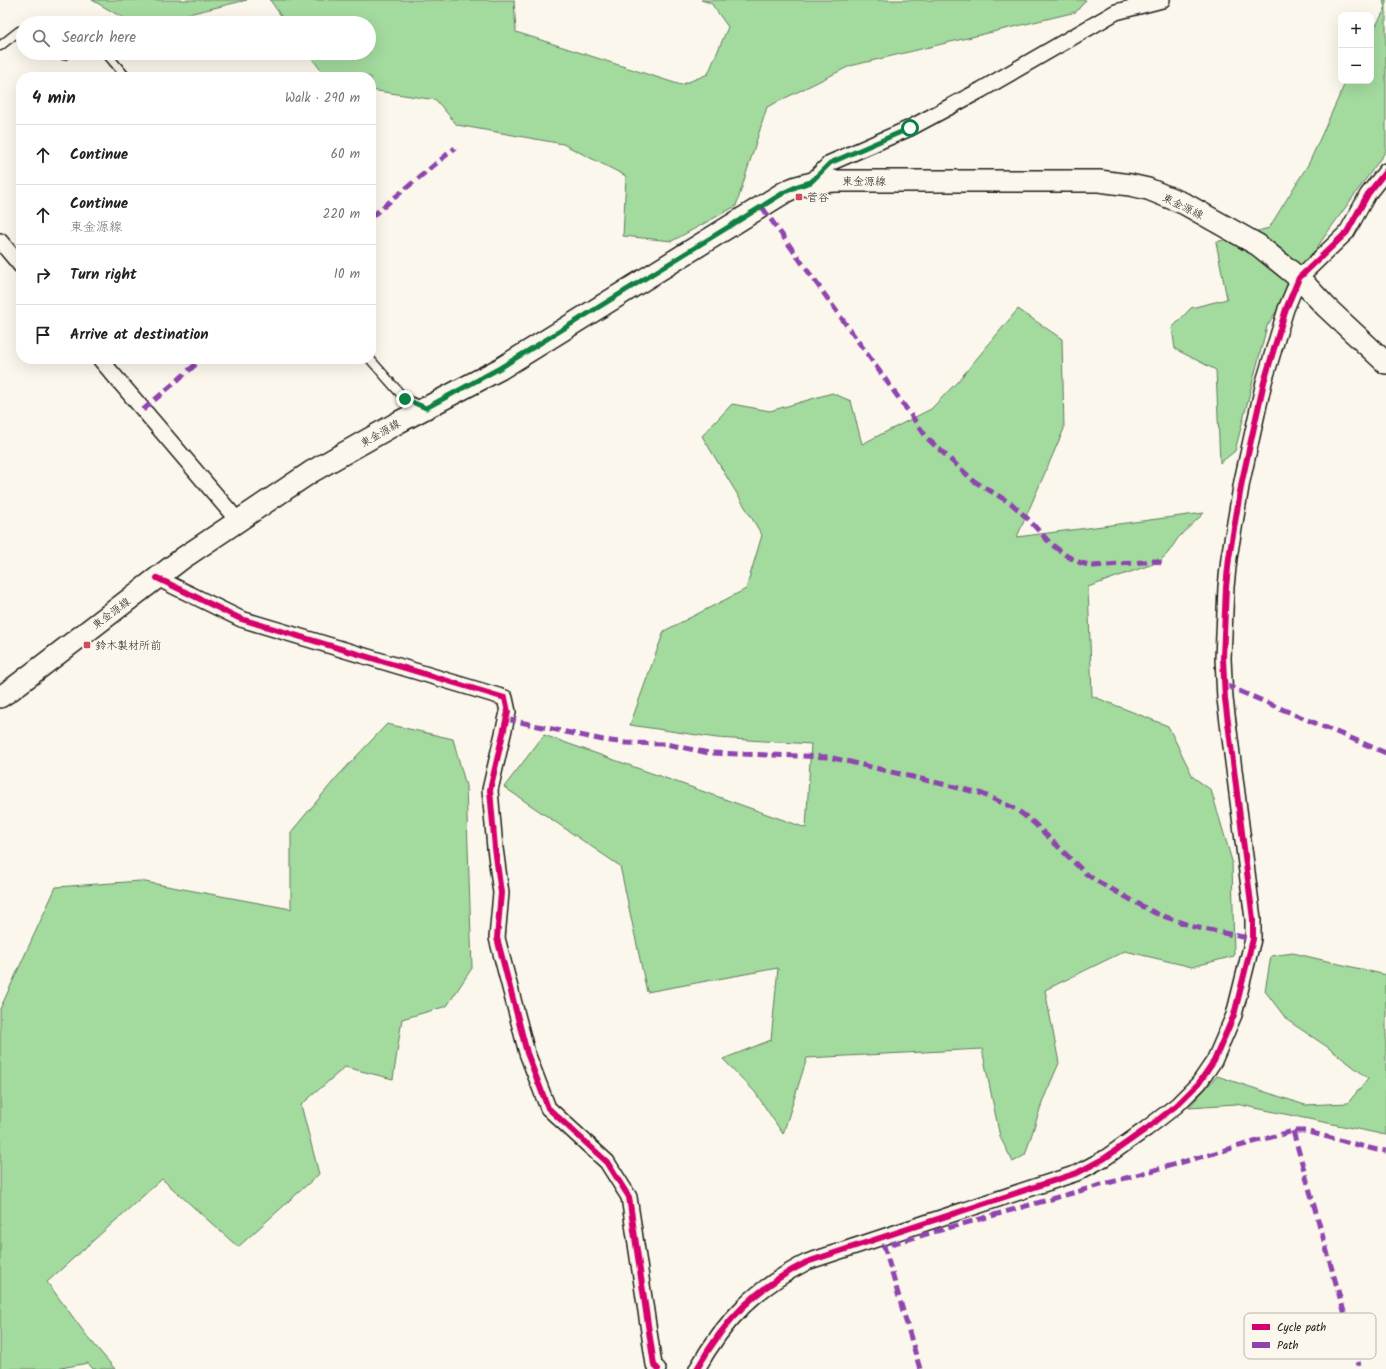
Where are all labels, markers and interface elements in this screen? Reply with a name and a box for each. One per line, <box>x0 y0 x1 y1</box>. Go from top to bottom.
map controls <box>1338 12 1374 84</box>
button: + <box>1338 12 1374 48</box>
search box <box>16 16 376 60</box>
text: Search here <box>62 26 136 50</box>
icon: search <box>30 27 52 49</box>
button: − <box>1338 48 1374 84</box>
text: 4 min <box>32 85 76 112</box>
text: Walk · 290 m <box>285 88 360 109</box>
route start <box>901 119 919 137</box>
text: Continue <box>70 143 128 167</box>
icon: ahead <box>32 144 54 166</box>
text: 60 m <box>331 144 360 165</box>
street label: 東金源線 <box>842 173 886 191</box>
place label: 菅谷 <box>807 189 829 207</box>
street label: 東金源線 <box>1159 189 1206 225</box>
text: Continue <box>70 192 128 216</box>
marker: 菅谷 <box>794 192 804 202</box>
icon: ahead <box>32 204 54 226</box>
text: 220 m <box>323 204 360 225</box>
text: 東金源線 <box>70 217 122 238</box>
text: Turn right <box>70 263 137 287</box>
icon: right <box>32 264 54 286</box>
text: 10 m <box>334 264 360 285</box>
text: Arrive at destination <box>70 323 209 347</box>
icon: arrive <box>32 324 54 346</box>
route end <box>396 390 414 408</box>
street label: 東金源線 <box>357 415 404 453</box>
street label: 東金源線 <box>89 593 135 634</box>
place label: 鈴木製材所前 <box>95 637 161 655</box>
marker: 鈴木製材所前 <box>82 640 92 650</box>
legend <box>1244 1313 1376 1359</box>
text: Cycle path <box>1277 1319 1326 1337</box>
text: Path <box>1277 1337 1298 1355</box>

